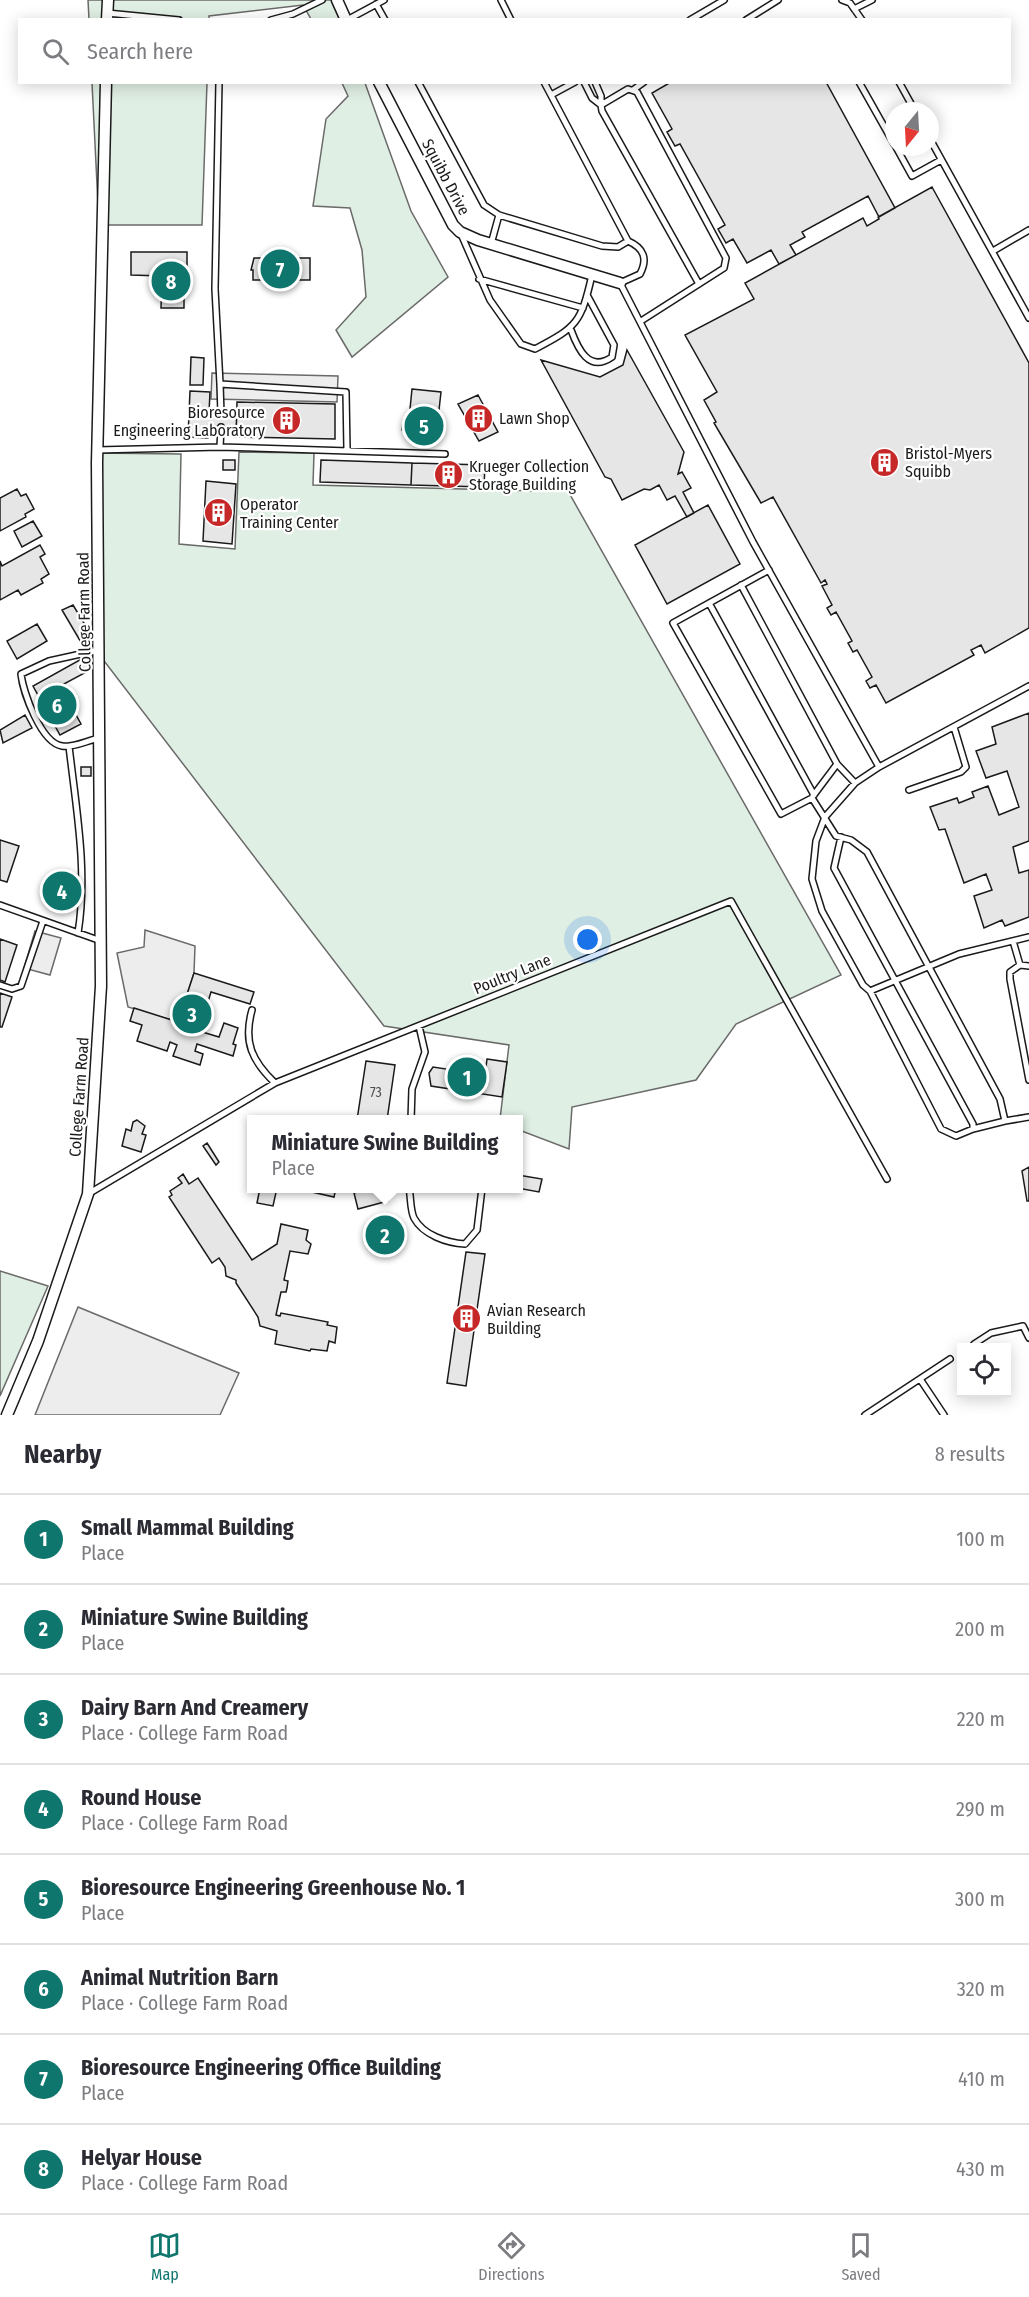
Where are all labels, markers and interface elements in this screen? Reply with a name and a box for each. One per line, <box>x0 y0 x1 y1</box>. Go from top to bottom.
search box <box>18 18 1011 84</box>
icon: search <box>39 35 72 68</box>
text: Search here <box>87 38 193 65</box>
north arrow <box>885 102 939 156</box>
street label: Squibb Drive <box>418 136 474 218</box>
pin: 7 <box>260 246 300 292</box>
pin: 8 <box>152 258 190 304</box>
building icon: Lawn Shop <box>462 402 494 434</box>
place label: Bioresource Engineering Laboratory <box>113 403 266 440</box>
pin: 5 <box>404 404 444 448</box>
building icon: Bioresource Engineering Laboratory <box>270 405 302 437</box>
place label: Lawn Shop <box>499 409 570 428</box>
place label: Bristol-Myers Squibb <box>905 444 992 481</box>
building icon: Bristol-Myers Squibb <box>868 446 900 478</box>
place label: Krueger Collection Storage Building <box>469 457 589 494</box>
building icon: Krueger Collection Storage Building <box>432 459 464 491</box>
place label: Operator Training Center <box>240 495 339 532</box>
building icon: Operator Training Center <box>203 497 235 529</box>
street label: College Farm Road <box>73 552 95 672</box>
pin: 6 <box>38 682 76 728</box>
pin: 4 <box>42 868 82 914</box>
your location <box>573 925 602 954</box>
street label: Poultry Lane <box>471 950 554 998</box>
pin: 3 <box>172 992 212 1036</box>
street label: College Farm Road <box>65 1036 93 1158</box>
pin: 1 <box>448 1054 486 1100</box>
house number: 73 <box>370 1084 382 1101</box>
popup <box>247 1115 523 1193</box>
text: Miniature Swine Building <box>272 1129 498 1156</box>
text: Place <box>272 1156 315 1180</box>
pin: 2 <box>366 1212 404 1258</box>
place label: Avian Research Building <box>487 1301 586 1338</box>
building icon: Avian Research Building <box>450 1303 482 1335</box>
map controls <box>957 1343 1011 1397</box>
button: locate <box>957 1343 1011 1397</box>
text: Nearby <box>24 1439 101 1470</box>
text: 8 results <box>935 1442 1005 1466</box>
text: Small Mammal Building <box>81 1514 294 1541</box>
text: 1 <box>39 1527 48 1551</box>
text: 100 m <box>956 1527 1005 1551</box>
text: Place <box>81 1541 124 1565</box>
text: Miniature Swine Building <box>81 1604 308 1631</box>
text: 2 <box>39 1617 48 1641</box>
text: 200 m <box>955 1617 1005 1641</box>
text: Place <box>81 1631 124 1655</box>
text: Dairy Barn And Creamery <box>81 1694 308 1721</box>
text: 3 <box>39 1707 48 1731</box>
text: 220 m <box>957 1707 1005 1731</box>
text: Place · College Farm Road <box>81 1721 288 1745</box>
text: Round House <box>81 1784 202 1811</box>
text: 4 <box>38 1797 49 1821</box>
text: 290 m <box>956 1797 1005 1821</box>
text: Place · College Farm Road <box>81 1811 288 1835</box>
text: Bioresource Engineering Greenhouse No. 1 <box>81 1874 465 1901</box>
text: 5 <box>39 1887 48 1911</box>
text: 300 m <box>955 1887 1005 1911</box>
text: Place <box>81 1901 124 1925</box>
text: Animal Nutrition Barn <box>81 1964 278 1991</box>
text: 6 <box>38 1977 49 2001</box>
text: 320 m <box>957 1977 1005 2001</box>
text: Place · College Farm Road <box>81 1991 288 2015</box>
text: Bioresource Engineering Office Building <box>81 2054 441 2081</box>
text: 7 <box>39 2067 48 2091</box>
text: 410 m <box>958 2067 1005 2091</box>
text: Place <box>81 2081 124 2105</box>
text: Helyar House <box>81 2144 202 2171</box>
text: 8 <box>38 2157 49 2181</box>
text: 430 m <box>956 2157 1005 2181</box>
text: Place · College Farm Road <box>81 2171 288 2195</box>
tab: Map <box>148 2229 181 2284</box>
tab: Directions <box>478 2229 545 2284</box>
tab: Saved <box>841 2229 881 2284</box>

